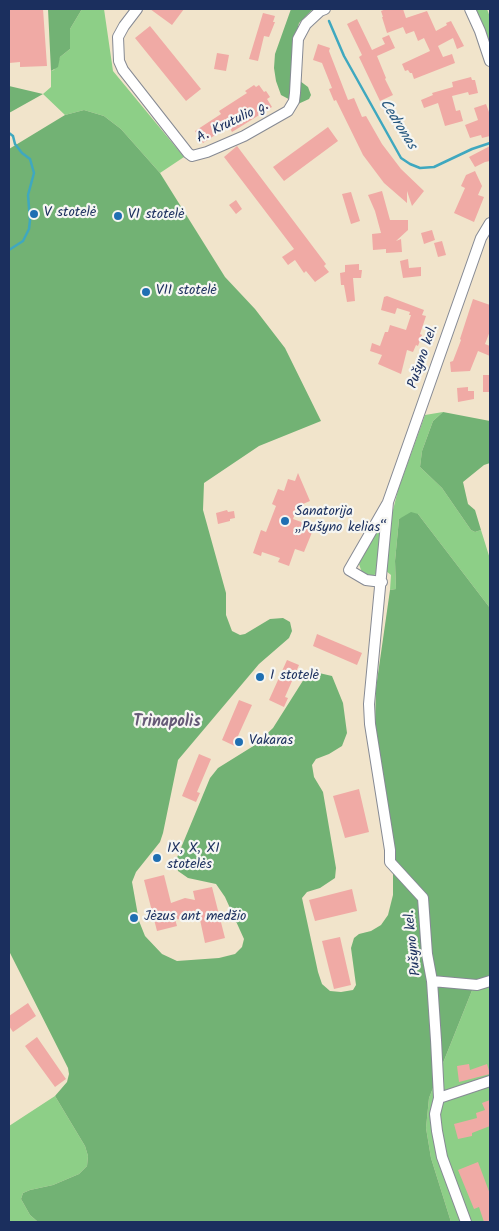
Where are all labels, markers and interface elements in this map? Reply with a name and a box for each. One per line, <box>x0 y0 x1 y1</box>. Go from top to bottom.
water label: Cedronas <box>374 96 420 154</box>
street label: A. Krutulio g. <box>194 98 272 148</box>
place label: V stotelė <box>44 206 96 222</box>
marker: V stotelė <box>28 208 40 220</box>
place label: VI stotelė <box>128 208 184 224</box>
marker: VI stotelė <box>112 210 124 222</box>
place label: VII stotelė <box>156 284 217 300</box>
marker: VII stotelė <box>140 286 152 298</box>
street label: Pušyno kel. <box>405 323 443 391</box>
place label: Sanatorija „Pušyno kelias“ <box>295 505 387 538</box>
marker: Sanatorija „Pušyno kelias“ <box>279 515 291 527</box>
place label: I stotelė <box>270 669 319 685</box>
marker: I stotelė <box>254 671 266 683</box>
district label: Trinapolis <box>133 713 201 733</box>
place label: Vakaras <box>249 734 293 750</box>
marker: Vakaras <box>233 736 245 748</box>
place label: IX, X, XI stotelės <box>167 842 219 874</box>
marker: IX, X, XI stotelės <box>151 852 163 864</box>
street label: Pušyno kel. <box>402 909 426 977</box>
place label: Jėzus ant medžio <box>144 910 246 926</box>
marker: Jėzus ant medžio <box>128 912 140 924</box>

